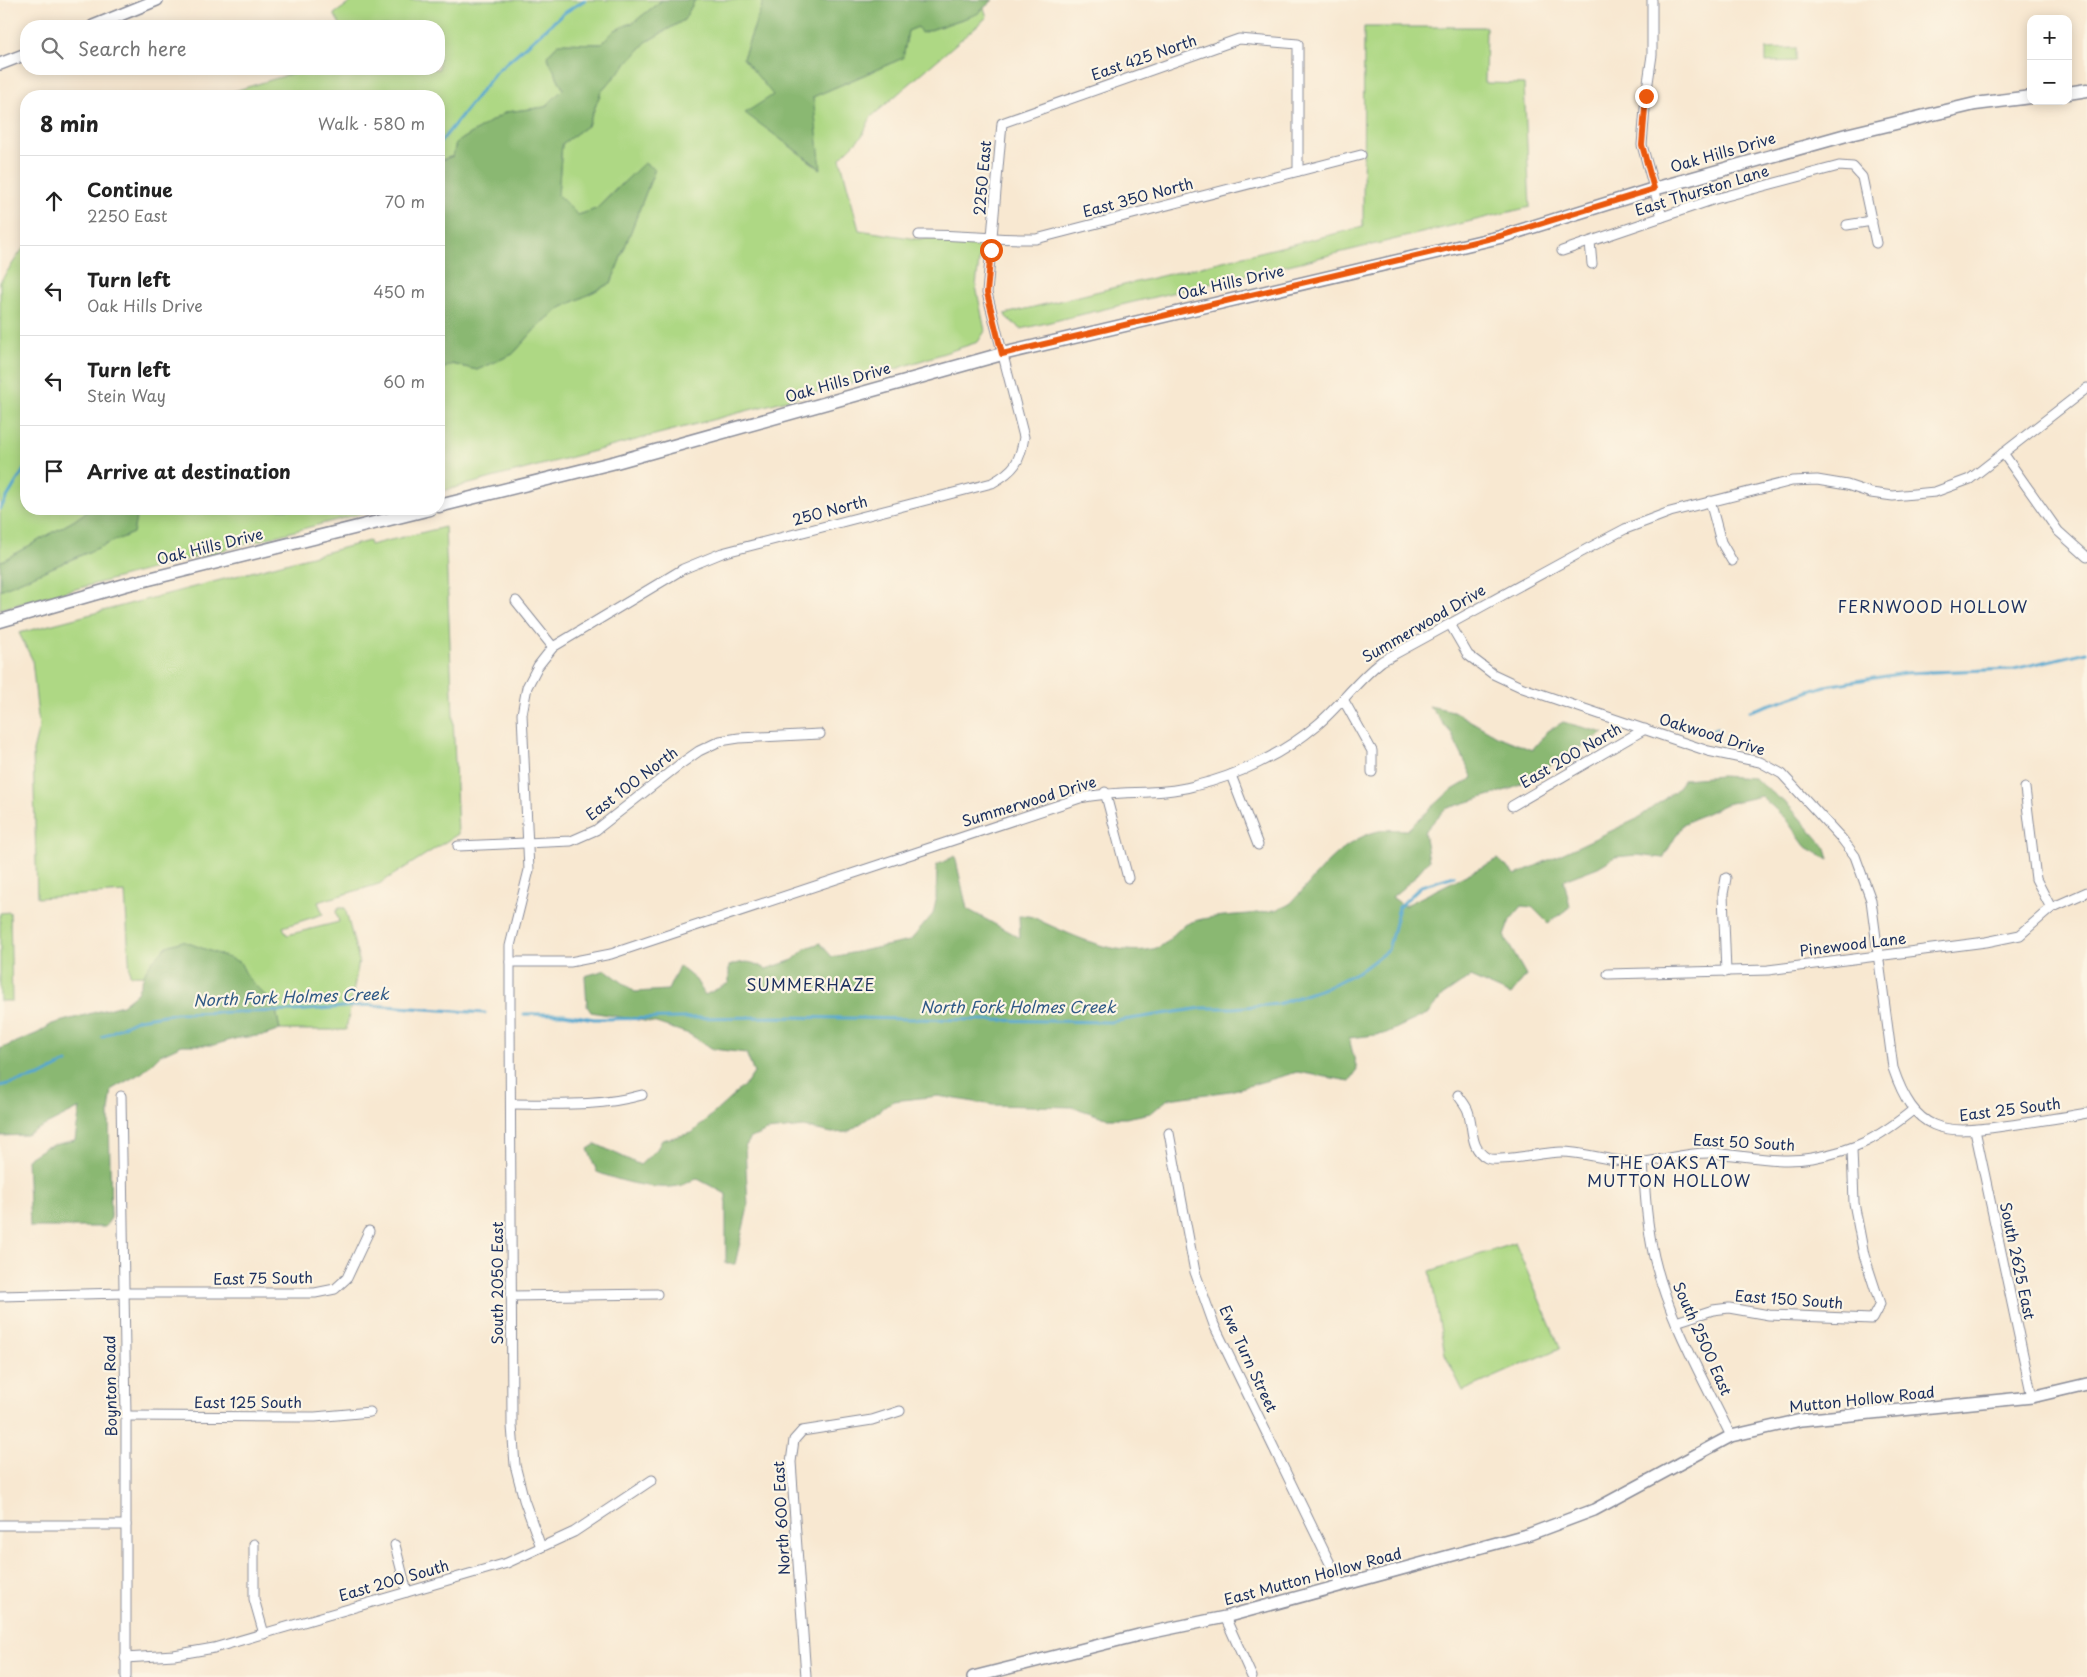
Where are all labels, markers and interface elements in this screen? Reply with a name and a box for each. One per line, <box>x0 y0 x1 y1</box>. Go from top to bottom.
map controls <box>2027 15 2072 105</box>
button: + <box>2027 15 2072 60</box>
search box <box>20 20 445 75</box>
street label: East 425 North <box>1088 28 1199 85</box>
icon: search <box>38 34 66 62</box>
text: Search here <box>78 34 187 62</box>
button: − <box>2027 60 2072 105</box>
route end <box>1635 85 1658 108</box>
text: 8 min <box>40 107 99 139</box>
text: Walk · 580 m <box>318 111 425 135</box>
street label: Oak Hills Drive <box>1667 126 1778 178</box>
street label: 2250 East <box>967 139 996 216</box>
street label: East Thurston Lane <box>1632 158 1771 221</box>
street label: East 350 North <box>1080 171 1195 222</box>
text: Continue <box>87 175 173 203</box>
icon: ahead <box>40 187 68 215</box>
text: 70 m <box>385 189 425 213</box>
text: 2250 East <box>87 203 167 227</box>
route start <box>980 239 1003 262</box>
street label: Oak Hills Drive <box>1175 258 1286 305</box>
text: Turn left <box>87 265 171 293</box>
icon: left <box>40 277 68 305</box>
text: 450 m <box>373 279 425 303</box>
text: Oak Hills Drive <box>87 293 203 317</box>
text: Turn left <box>87 355 171 383</box>
street label: Oak Hills Drive <box>782 356 893 408</box>
icon: left <box>40 367 68 395</box>
text: 60 m <box>383 369 425 393</box>
text: Stein Way <box>87 383 166 407</box>
icon: arrive <box>40 457 68 485</box>
text: Arrive at destination <box>87 457 291 485</box>
street label: 250 North <box>790 489 870 531</box>
street label: Oak Hills Drive <box>154 521 265 570</box>
street label: Summerwood Drive <box>1357 578 1490 668</box>
district label: FERNWOOD HOLLOW <box>1838 594 2028 618</box>
street label: Oakwood Drive <box>1657 707 1768 761</box>
street label: East 200 North <box>1515 716 1625 793</box>
street label: East 100 North <box>580 740 682 825</box>
street label: Summerwood Drive <box>958 769 1099 832</box>
street label: Pinewood Lane <box>1798 926 1908 961</box>
district label: SUMMERHAZE <box>746 972 876 996</box>
water label: North Fork Holmes Creek <box>193 981 390 1011</box>
water label: North Fork Holmes Creek <box>920 994 1117 1018</box>
street label: East 25 South <box>1958 1091 2062 1126</box>
street label: East 50 South <box>1693 1127 1796 1156</box>
district label: THE OAKS AT MUTTON HOLLOW <box>1587 1150 1751 1192</box>
street label: South 2625 East <box>1995 1200 2042 1322</box>
street label: South 2050 East <box>485 1222 508 1344</box>
street label: East 75 South <box>213 1265 313 1290</box>
street label: South 2500 East <box>1668 1278 1739 1399</box>
street label: East 150 South <box>1734 1283 1844 1314</box>
street label: Ewe Turn Street <box>1214 1301 1284 1416</box>
street label: Boynton Road <box>97 1335 122 1437</box>
street label: Mutton Hollow Road <box>1788 1379 1936 1418</box>
street label: East 125 South <box>194 1390 302 1413</box>
street label: North 600 East <box>766 1460 795 1576</box>
street label: East Mutton Hollow Road <box>1221 1541 1404 1610</box>
street label: East 200 South <box>336 1553 451 1606</box>

